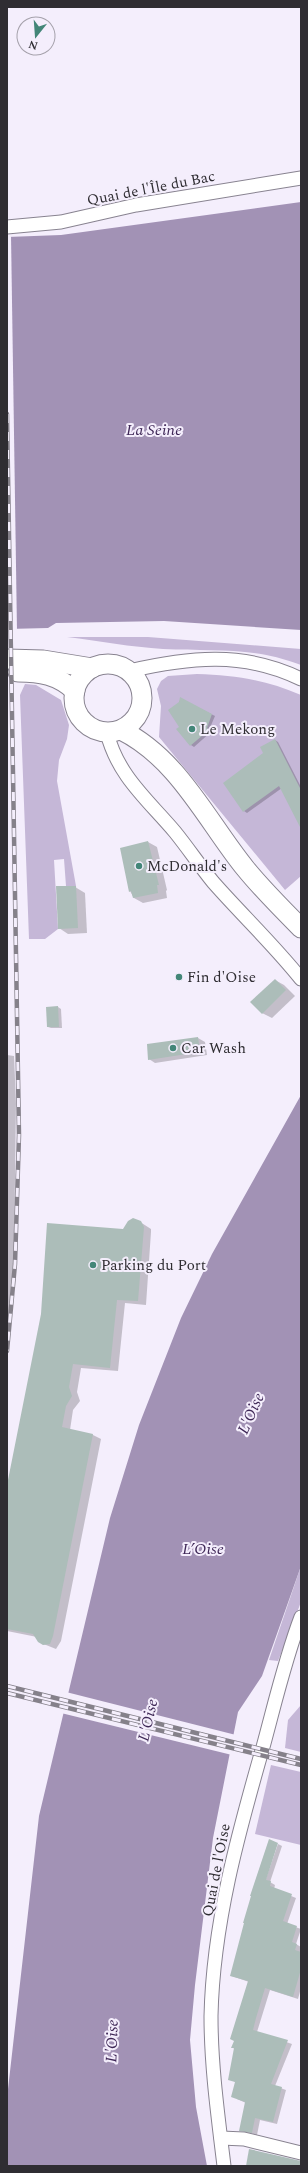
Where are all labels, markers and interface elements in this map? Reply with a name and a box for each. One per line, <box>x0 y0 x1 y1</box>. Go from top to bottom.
north arrow <box>16 16 56 56</box>
text: N <box>26 36 40 55</box>
street label: Quai de l'Île du Bac <box>85 165 217 212</box>
water label: La Seine <box>126 418 182 442</box>
place label: Le Mekong <box>200 718 275 741</box>
marker: Le Mekong <box>187 724 197 734</box>
place label: McDonald's <box>147 855 227 878</box>
marker: McDonald's <box>134 861 144 871</box>
place label: Fin d'Oise <box>187 966 256 989</box>
marker: Fin d'Oise <box>174 972 184 982</box>
place label: Car Wash <box>181 1037 246 1060</box>
marker: Car Wash <box>168 1043 178 1053</box>
place label: Parking du Port <box>101 1254 206 1277</box>
marker: Parking du Port <box>88 1260 98 1270</box>
water label: L'Oise <box>231 1389 271 1438</box>
water label: L’Oise <box>182 1537 224 1561</box>
water label: L'Oise <box>131 1696 165 1744</box>
street label: Quai de l'Oise <box>196 1822 237 1919</box>
water label: L'Oise <box>99 2019 125 2063</box>

